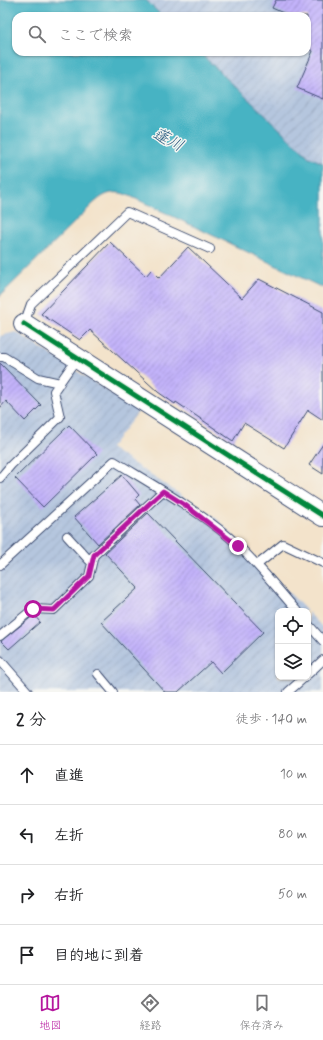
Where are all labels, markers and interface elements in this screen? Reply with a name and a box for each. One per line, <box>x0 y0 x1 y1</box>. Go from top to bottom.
search box <box>12 12 311 56</box>
icon: search <box>26 23 48 45</box>
text: ここで検索 <box>58 26 133 46</box>
water label: 蓬川 <box>149 123 187 157</box>
route end <box>229 537 247 555</box>
route start <box>24 600 42 618</box>
map controls <box>275 608 311 680</box>
button: locate <box>275 608 311 644</box>
button: layers <box>275 644 311 680</box>
text: 2 分 <box>16 709 46 731</box>
text: 徒歩 · 140 m <box>236 711 307 728</box>
icon: ahead <box>16 764 38 786</box>
text: 直進 <box>54 766 84 786</box>
text: 10 m <box>280 766 307 783</box>
icon: left <box>16 824 38 846</box>
text: 左折 <box>54 826 84 846</box>
text: 80 m <box>278 826 307 843</box>
icon: right <box>16 884 38 906</box>
text: 右折 <box>54 886 84 906</box>
text: 50 m <box>278 886 307 903</box>
icon: arrive <box>16 944 38 966</box>
text: 目的地に到着 <box>54 946 144 966</box>
tab: 地図 <box>39 992 61 1033</box>
tab: 経路 <box>139 992 161 1033</box>
tab: 保存済み <box>240 992 284 1033</box>

